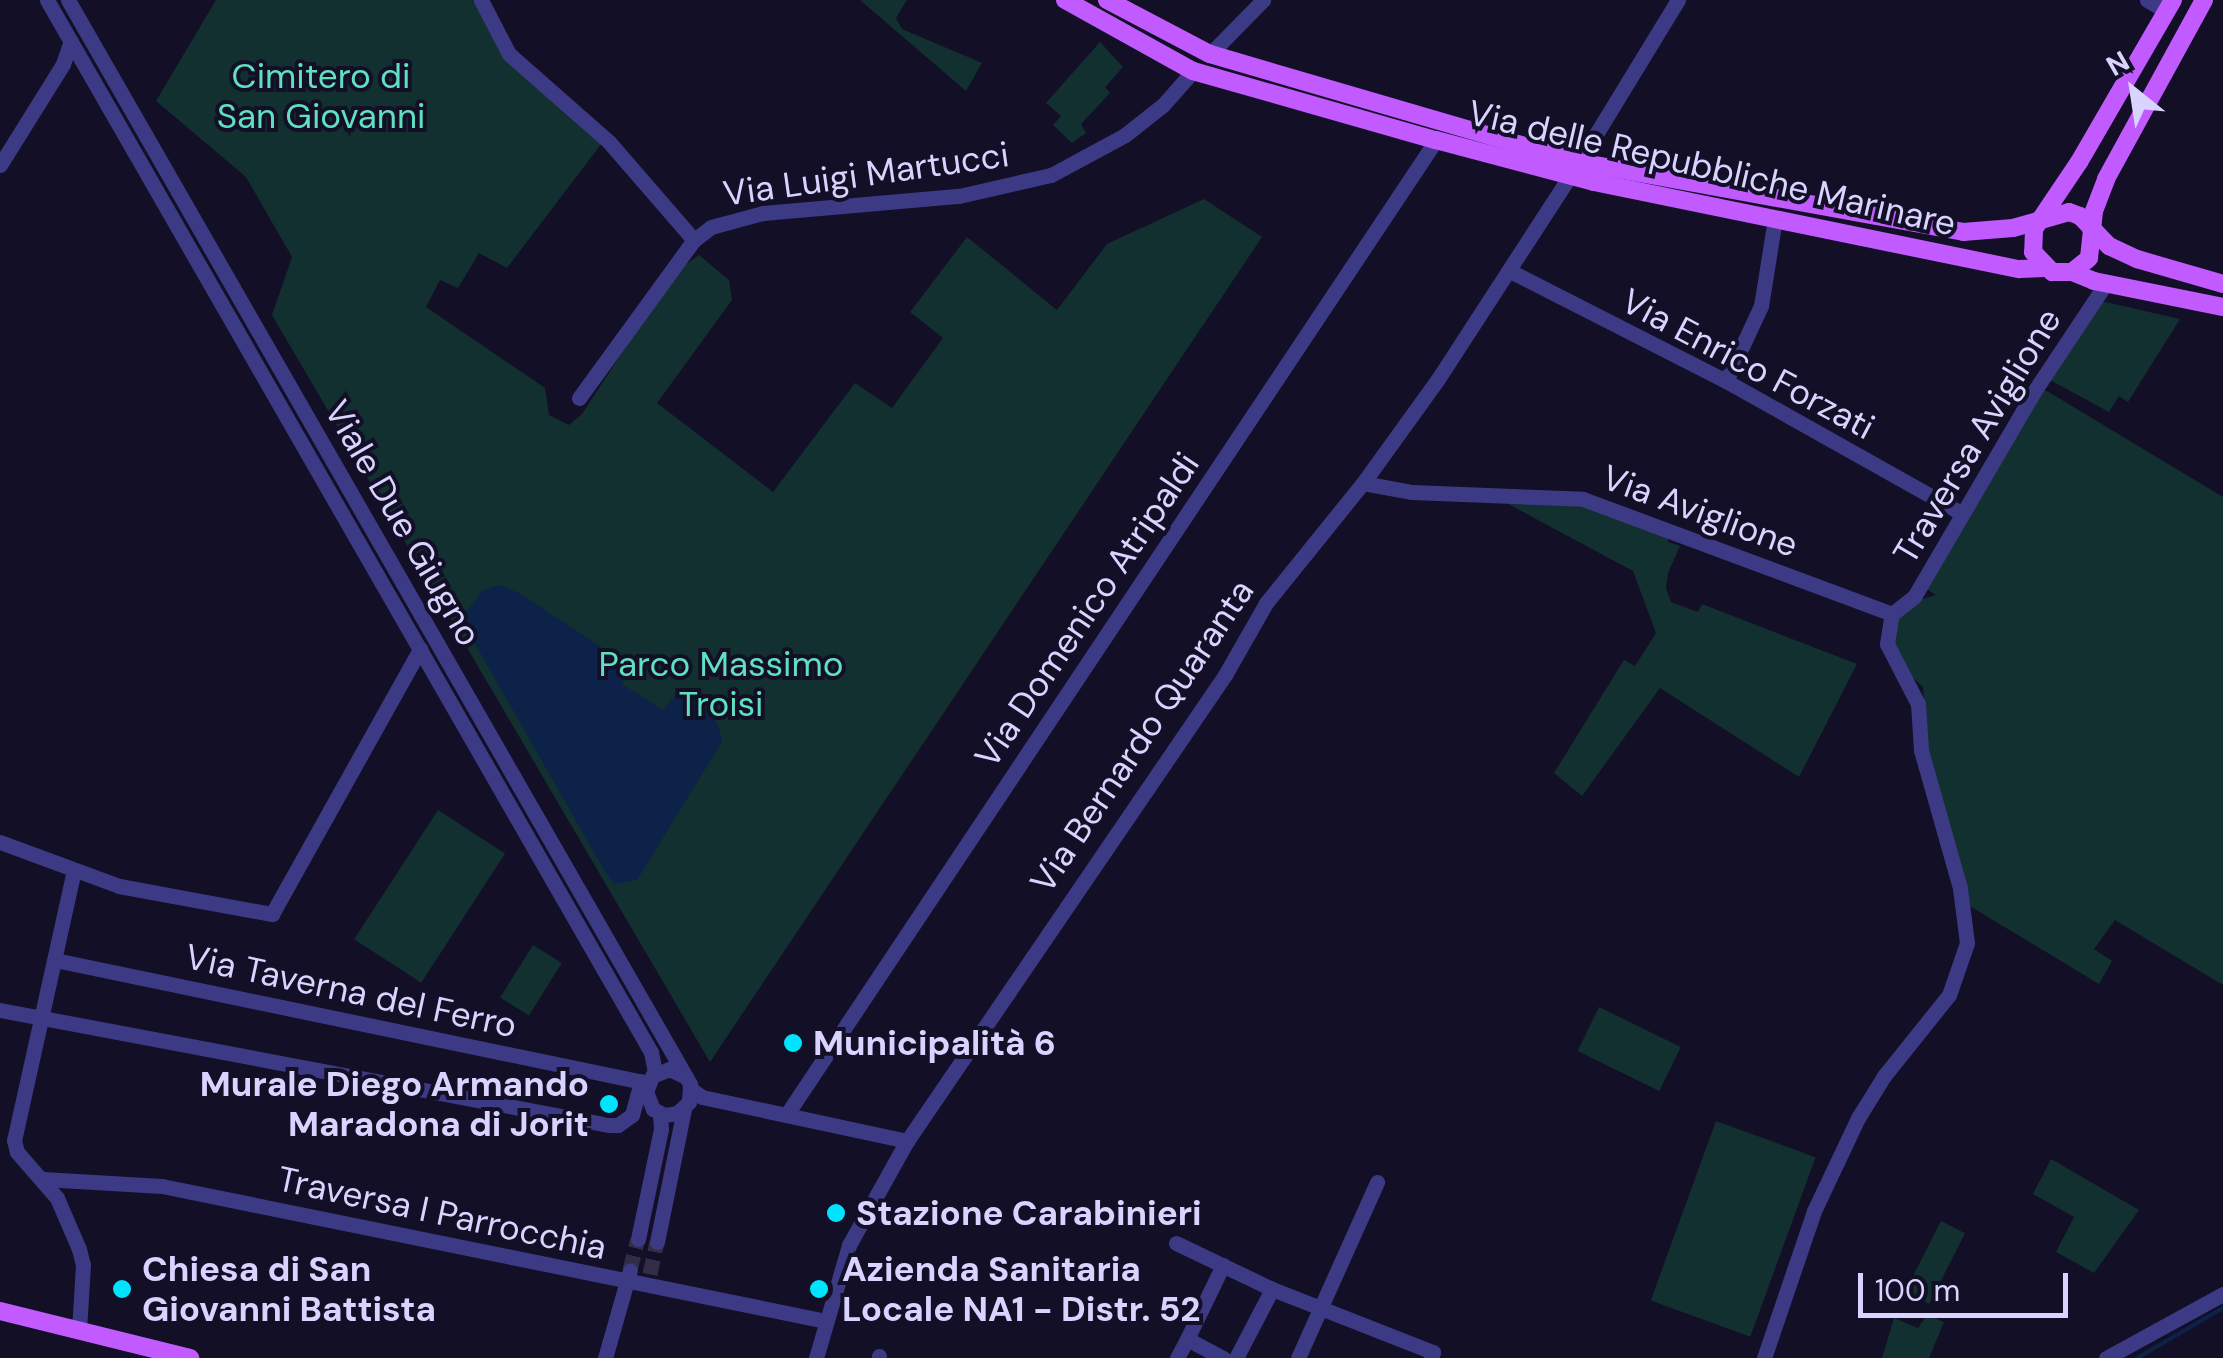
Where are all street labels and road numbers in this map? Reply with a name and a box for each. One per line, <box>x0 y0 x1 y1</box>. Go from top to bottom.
street label: Via delle Repubbliche Marinare <box>1464 91 1960 245</box>
street label: Via Luigi Martucci <box>721 133 1011 215</box>
street label: Via Enrico Forzati <box>1615 280 1881 448</box>
street label: Traversa Aviglione <box>1884 301 2070 571</box>
street label: Viale Due Giugno <box>316 393 490 653</box>
street label: Via Domenico Atripaldi <box>966 445 1208 775</box>
street label: Via Aviglione <box>1597 456 1803 566</box>
street label: Via Bernardo Quaranta <box>1022 571 1262 901</box>
street label: Via Taverna del Ferro <box>182 935 520 1047</box>
street label: Traversa I Parrocchia <box>274 1158 610 1268</box>

